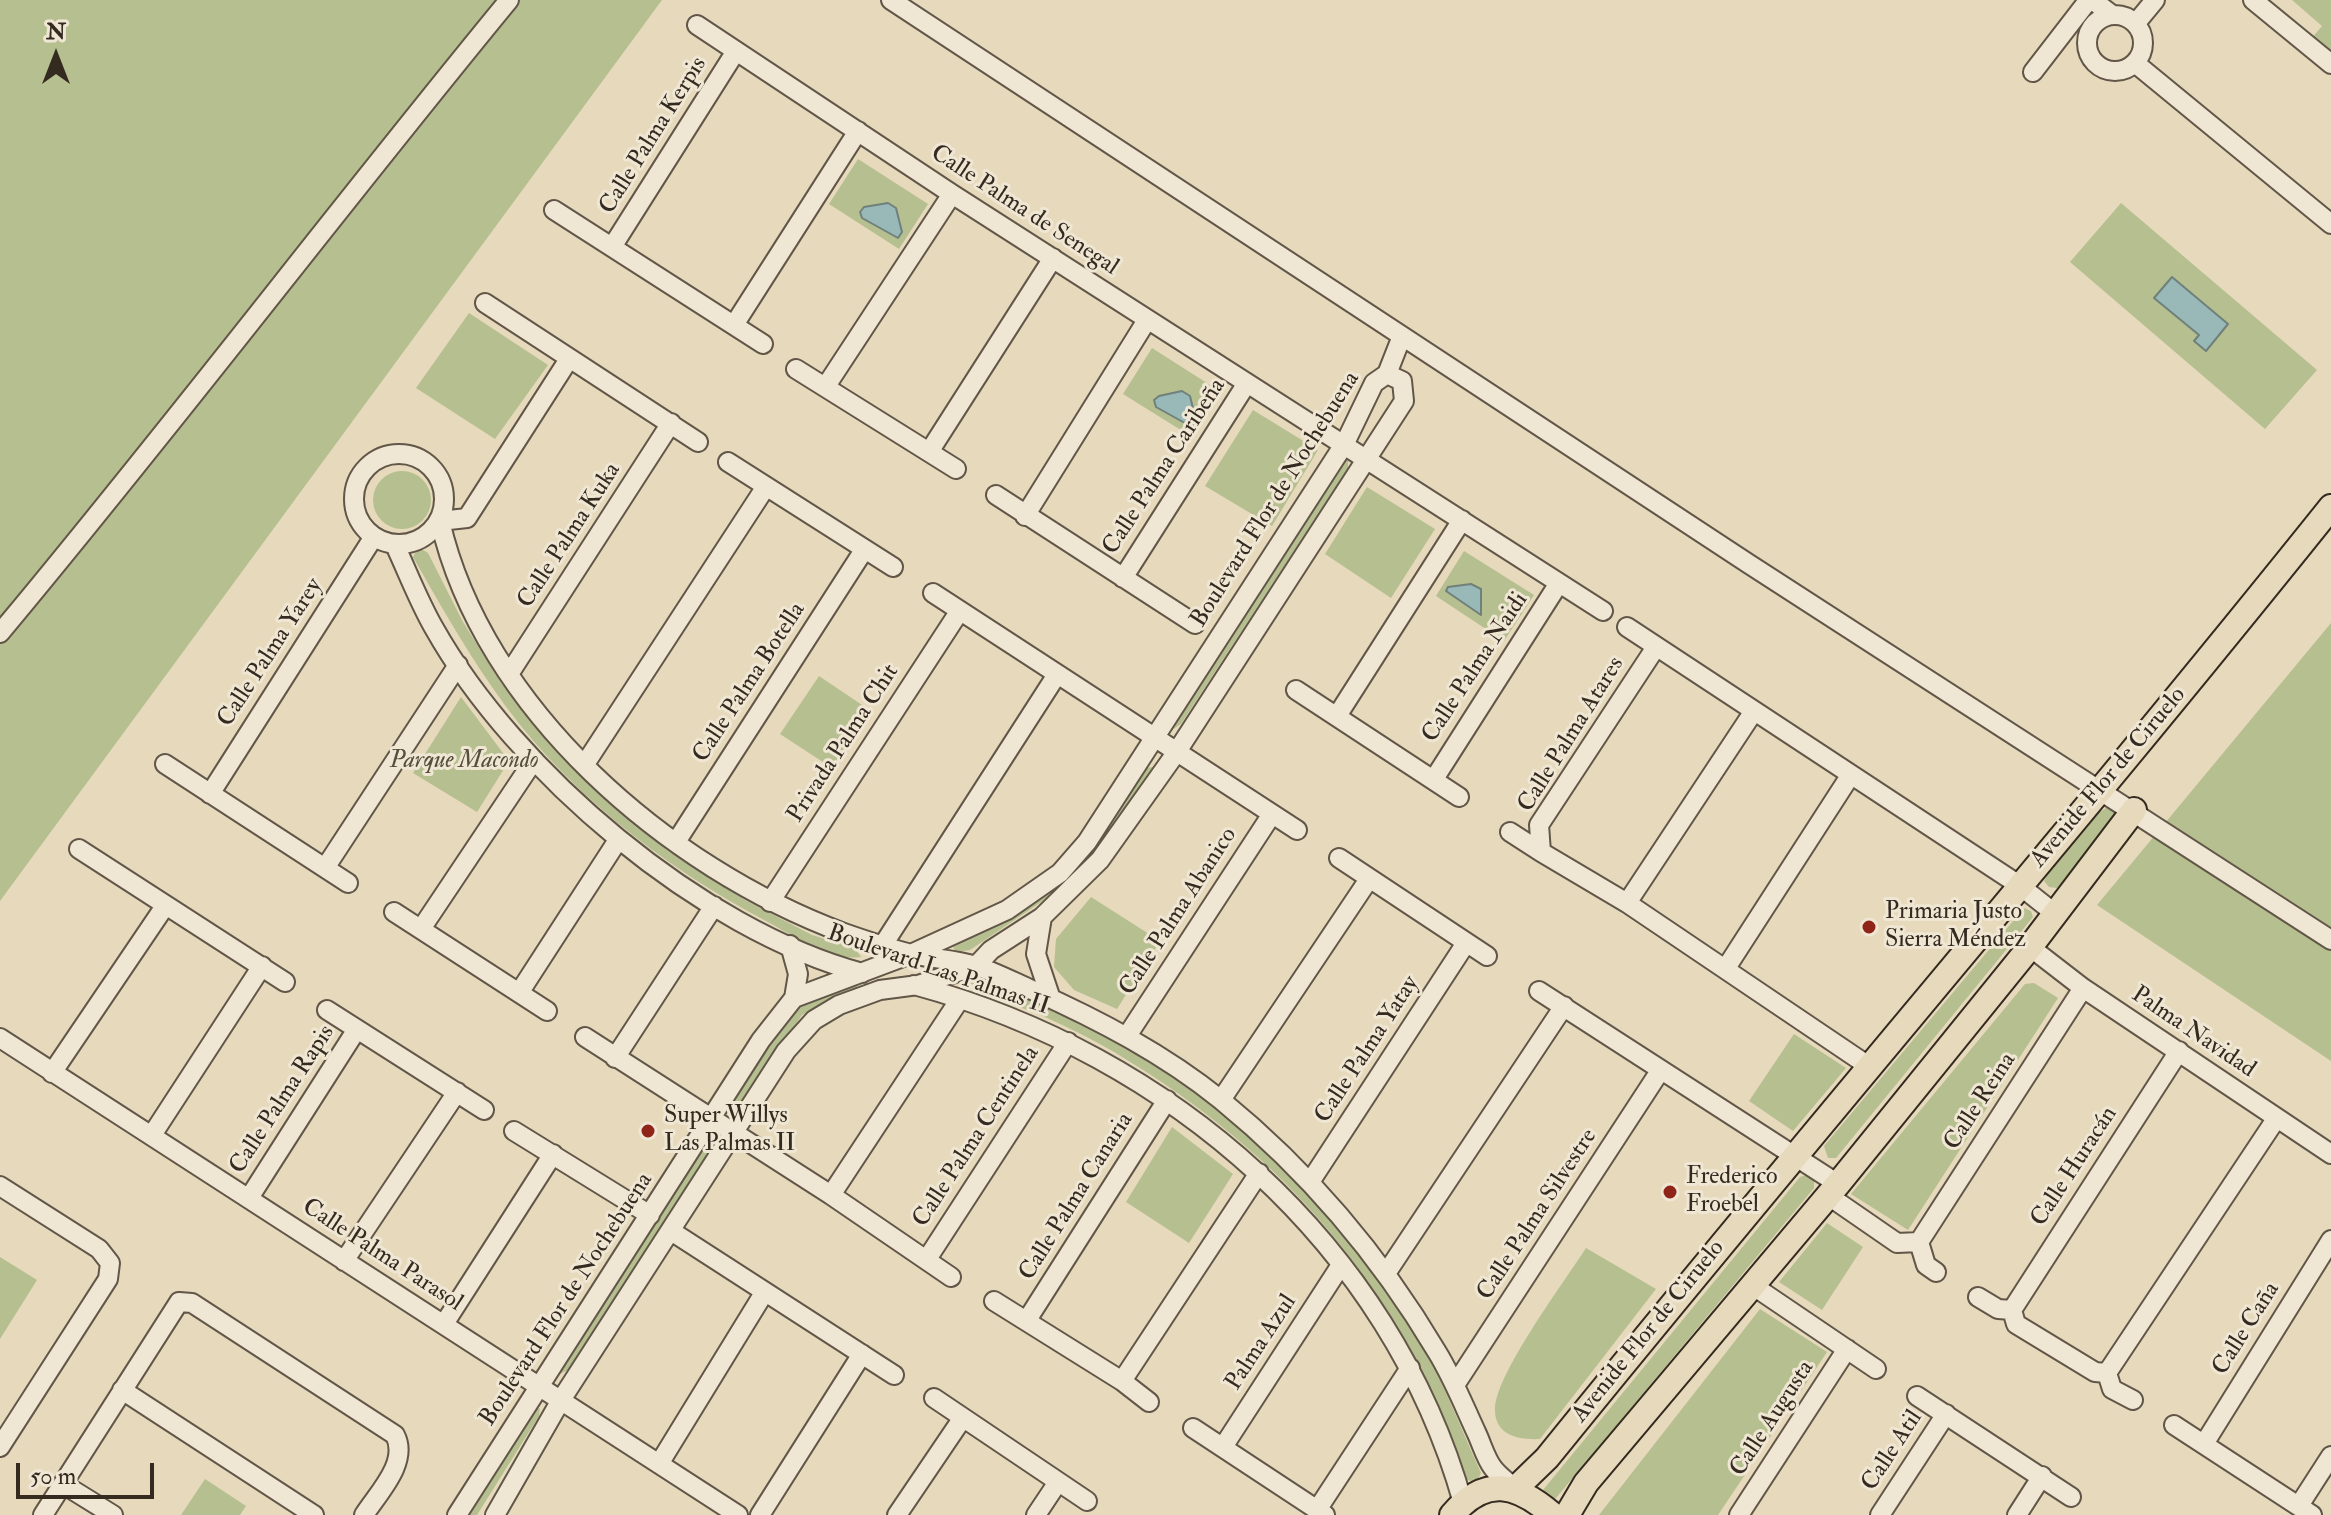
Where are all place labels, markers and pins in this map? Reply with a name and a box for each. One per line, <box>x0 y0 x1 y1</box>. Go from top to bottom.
place label: Primaria Justo Sierra Méndez <box>1885 899 2026 955</box>
marker: Primaria Justo Sierra Méndez <box>1860 918 1878 936</box>
place label: Super Willys Las Palmas II <box>664 1103 795 1159</box>
marker: Super Willys Las Palmas II <box>639 1122 657 1140</box>
place label: Frederico Froebel <box>1686 1164 1778 1220</box>
marker: Frederico Froebel <box>1661 1183 1679 1201</box>

